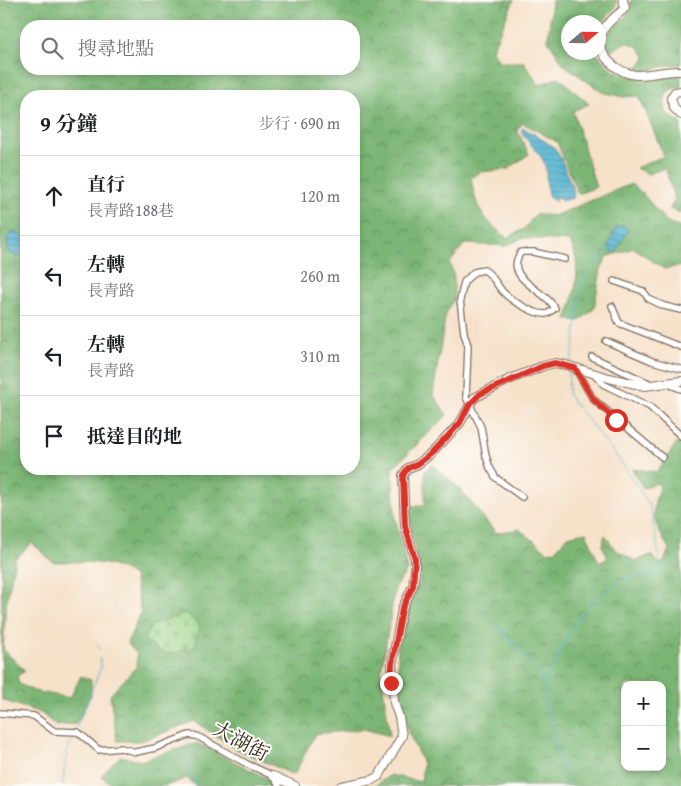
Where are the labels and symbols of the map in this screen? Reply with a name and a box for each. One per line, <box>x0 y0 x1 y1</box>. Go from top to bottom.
north arrow <box>561 15 606 60</box>
route start <box>605 409 628 432</box>
route end <box>380 672 403 695</box>
street label: 大湖街 <box>208 714 275 767</box>

